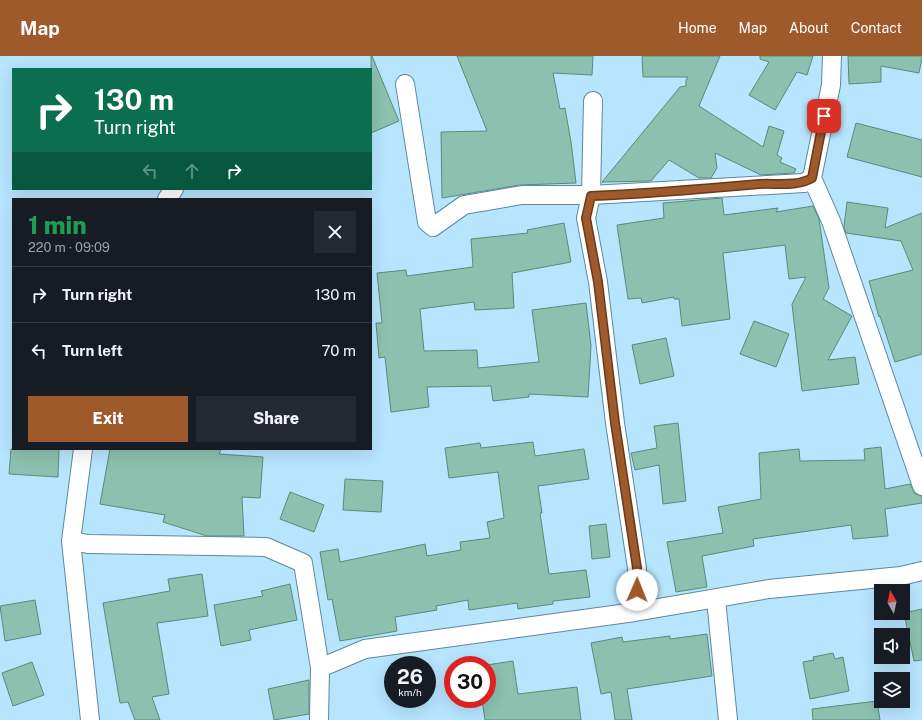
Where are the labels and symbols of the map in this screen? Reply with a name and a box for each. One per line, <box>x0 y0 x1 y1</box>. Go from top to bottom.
pin <box>807 99 841 133</box>
position arrow <box>616 569 658 611</box>
north arrow <box>874 584 910 620</box>
speed limit sign: 30 <box>444 656 496 708</box>

